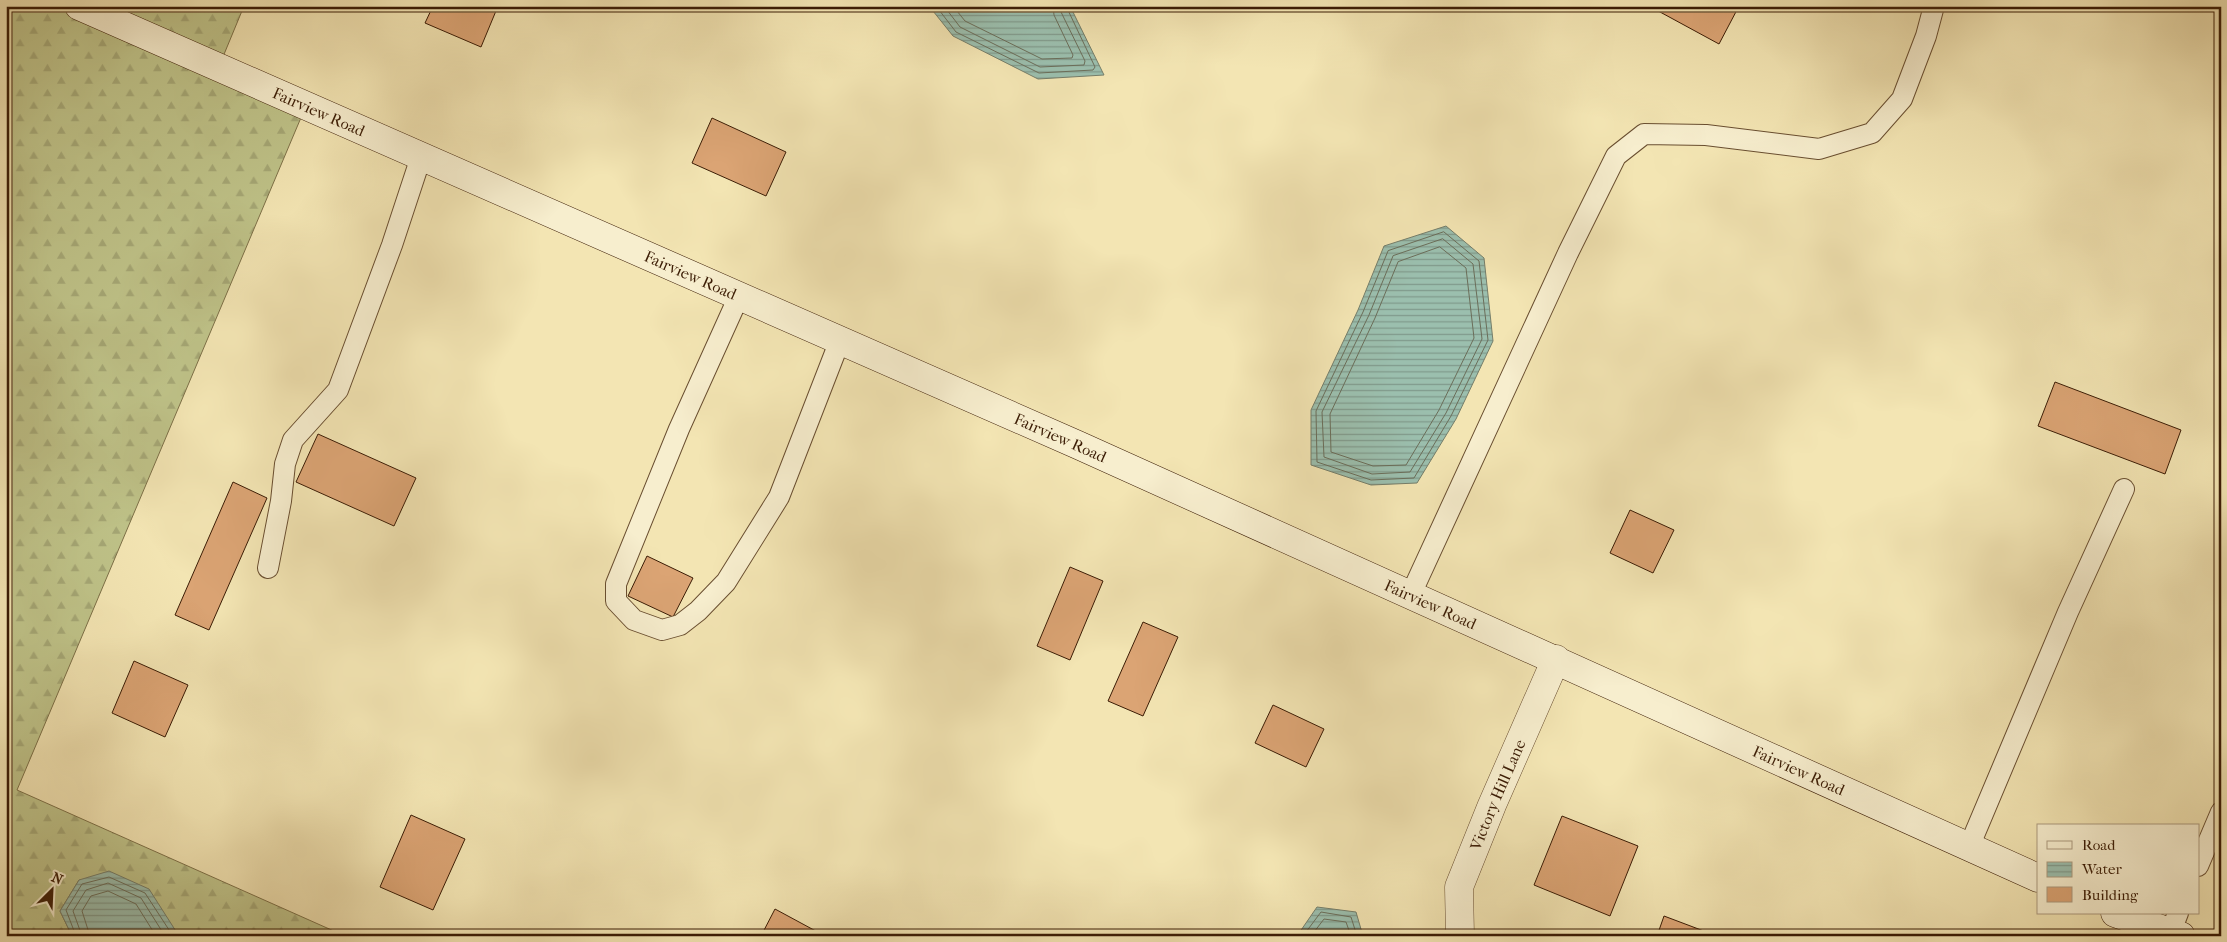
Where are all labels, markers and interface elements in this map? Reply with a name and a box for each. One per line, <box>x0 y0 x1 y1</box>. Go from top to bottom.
street label: Fairview Road <box>270 83 368 141</box>
street label: Fairview Road <box>641 247 740 304</box>
street label: Fairview Road <box>1011 409 1110 467</box>
street label: Fairview Road <box>1381 576 1480 634</box>
street label: Victory Hill Lane <box>1465 736 1530 854</box>
street label: Fairview Road <box>1750 742 1848 800</box>
legend <box>2037 824 2200 914</box>
text: Road <box>2082 836 2116 854</box>
text: Water <box>2081 860 2122 878</box>
north arrow <box>28 864 78 914</box>
text: N <box>49 869 66 889</box>
text: Building <box>2082 886 2139 904</box>

